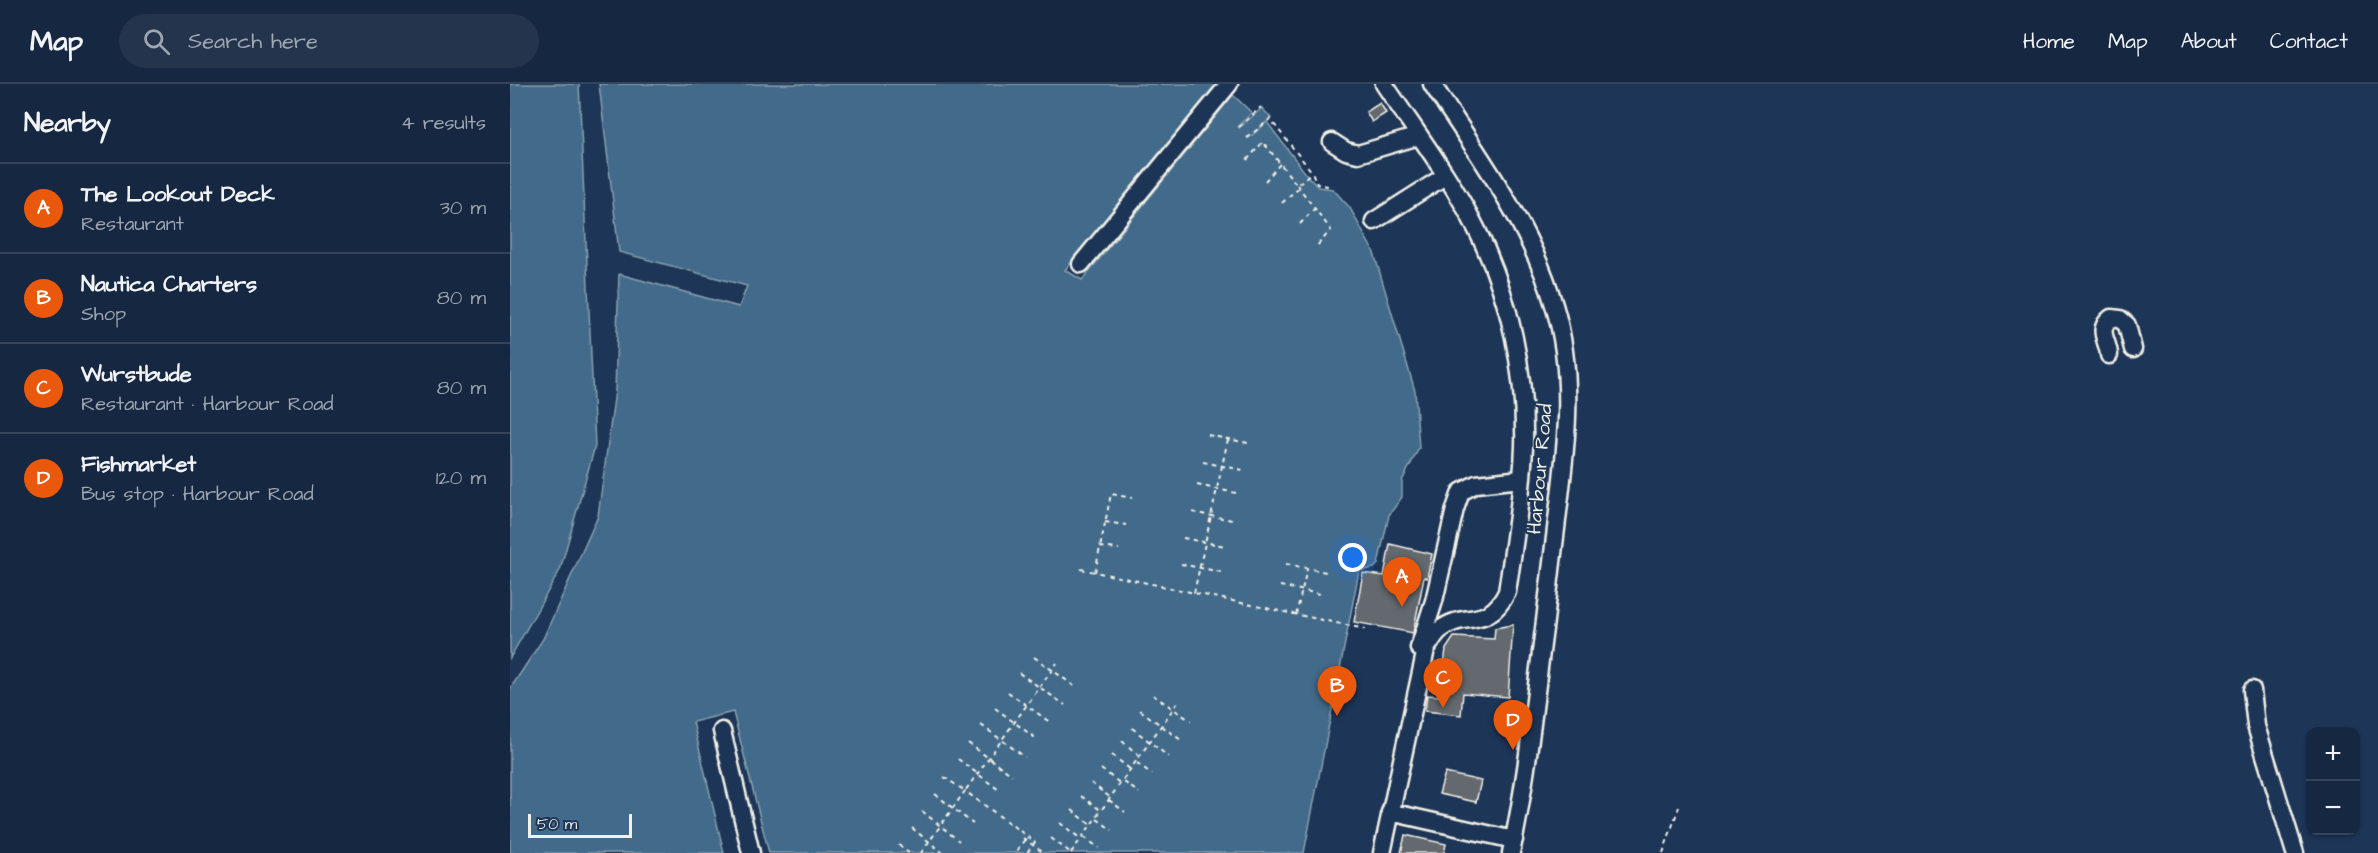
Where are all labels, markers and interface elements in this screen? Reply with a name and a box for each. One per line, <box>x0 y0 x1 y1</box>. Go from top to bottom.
search box <box>119 14 539 68</box>
text: Map <box>30 22 83 61</box>
icon: search <box>140 25 173 58</box>
text: Search here <box>188 26 318 57</box>
text: Home <box>2023 27 2075 56</box>
text: Map <box>2108 27 2148 56</box>
text: About <box>2181 27 2237 56</box>
text: Contact <box>2270 27 2348 56</box>
text: Nearby <box>24 105 111 141</box>
text: 4 results <box>401 109 486 137</box>
text: The Lookout Deck <box>81 179 275 210</box>
text: A <box>37 194 50 222</box>
text: 30 m <box>440 194 486 222</box>
text: Restaurant <box>81 210 184 238</box>
text: Nautica Charters <box>81 269 257 300</box>
text: B <box>36 284 51 312</box>
text: 80 m <box>437 284 486 312</box>
text: Shop <box>81 300 126 328</box>
text: Wurstbude <box>81 359 192 390</box>
text: C <box>36 374 51 402</box>
text: 80 m <box>437 374 486 402</box>
text: Restaurant · Harbour Road <box>81 390 334 418</box>
street label: Harbour Road <box>1520 403 1560 535</box>
text: Fishmarket <box>81 449 196 480</box>
text: D <box>37 464 50 492</box>
text: 120 m <box>436 464 486 492</box>
text: Bus stop · Harbour Road <box>81 480 314 508</box>
your location <box>1338 543 1367 572</box>
pin: A <box>1382 558 1422 607</box>
pin: C <box>1424 658 1462 708</box>
pin: B <box>1318 666 1356 716</box>
pin: D <box>1494 700 1532 750</box>
map controls <box>2306 727 2360 835</box>
button: + <box>2306 727 2360 781</box>
button: − <box>2306 781 2360 835</box>
scale bar <box>528 811 632 838</box>
text: 50 m <box>537 813 577 835</box>

